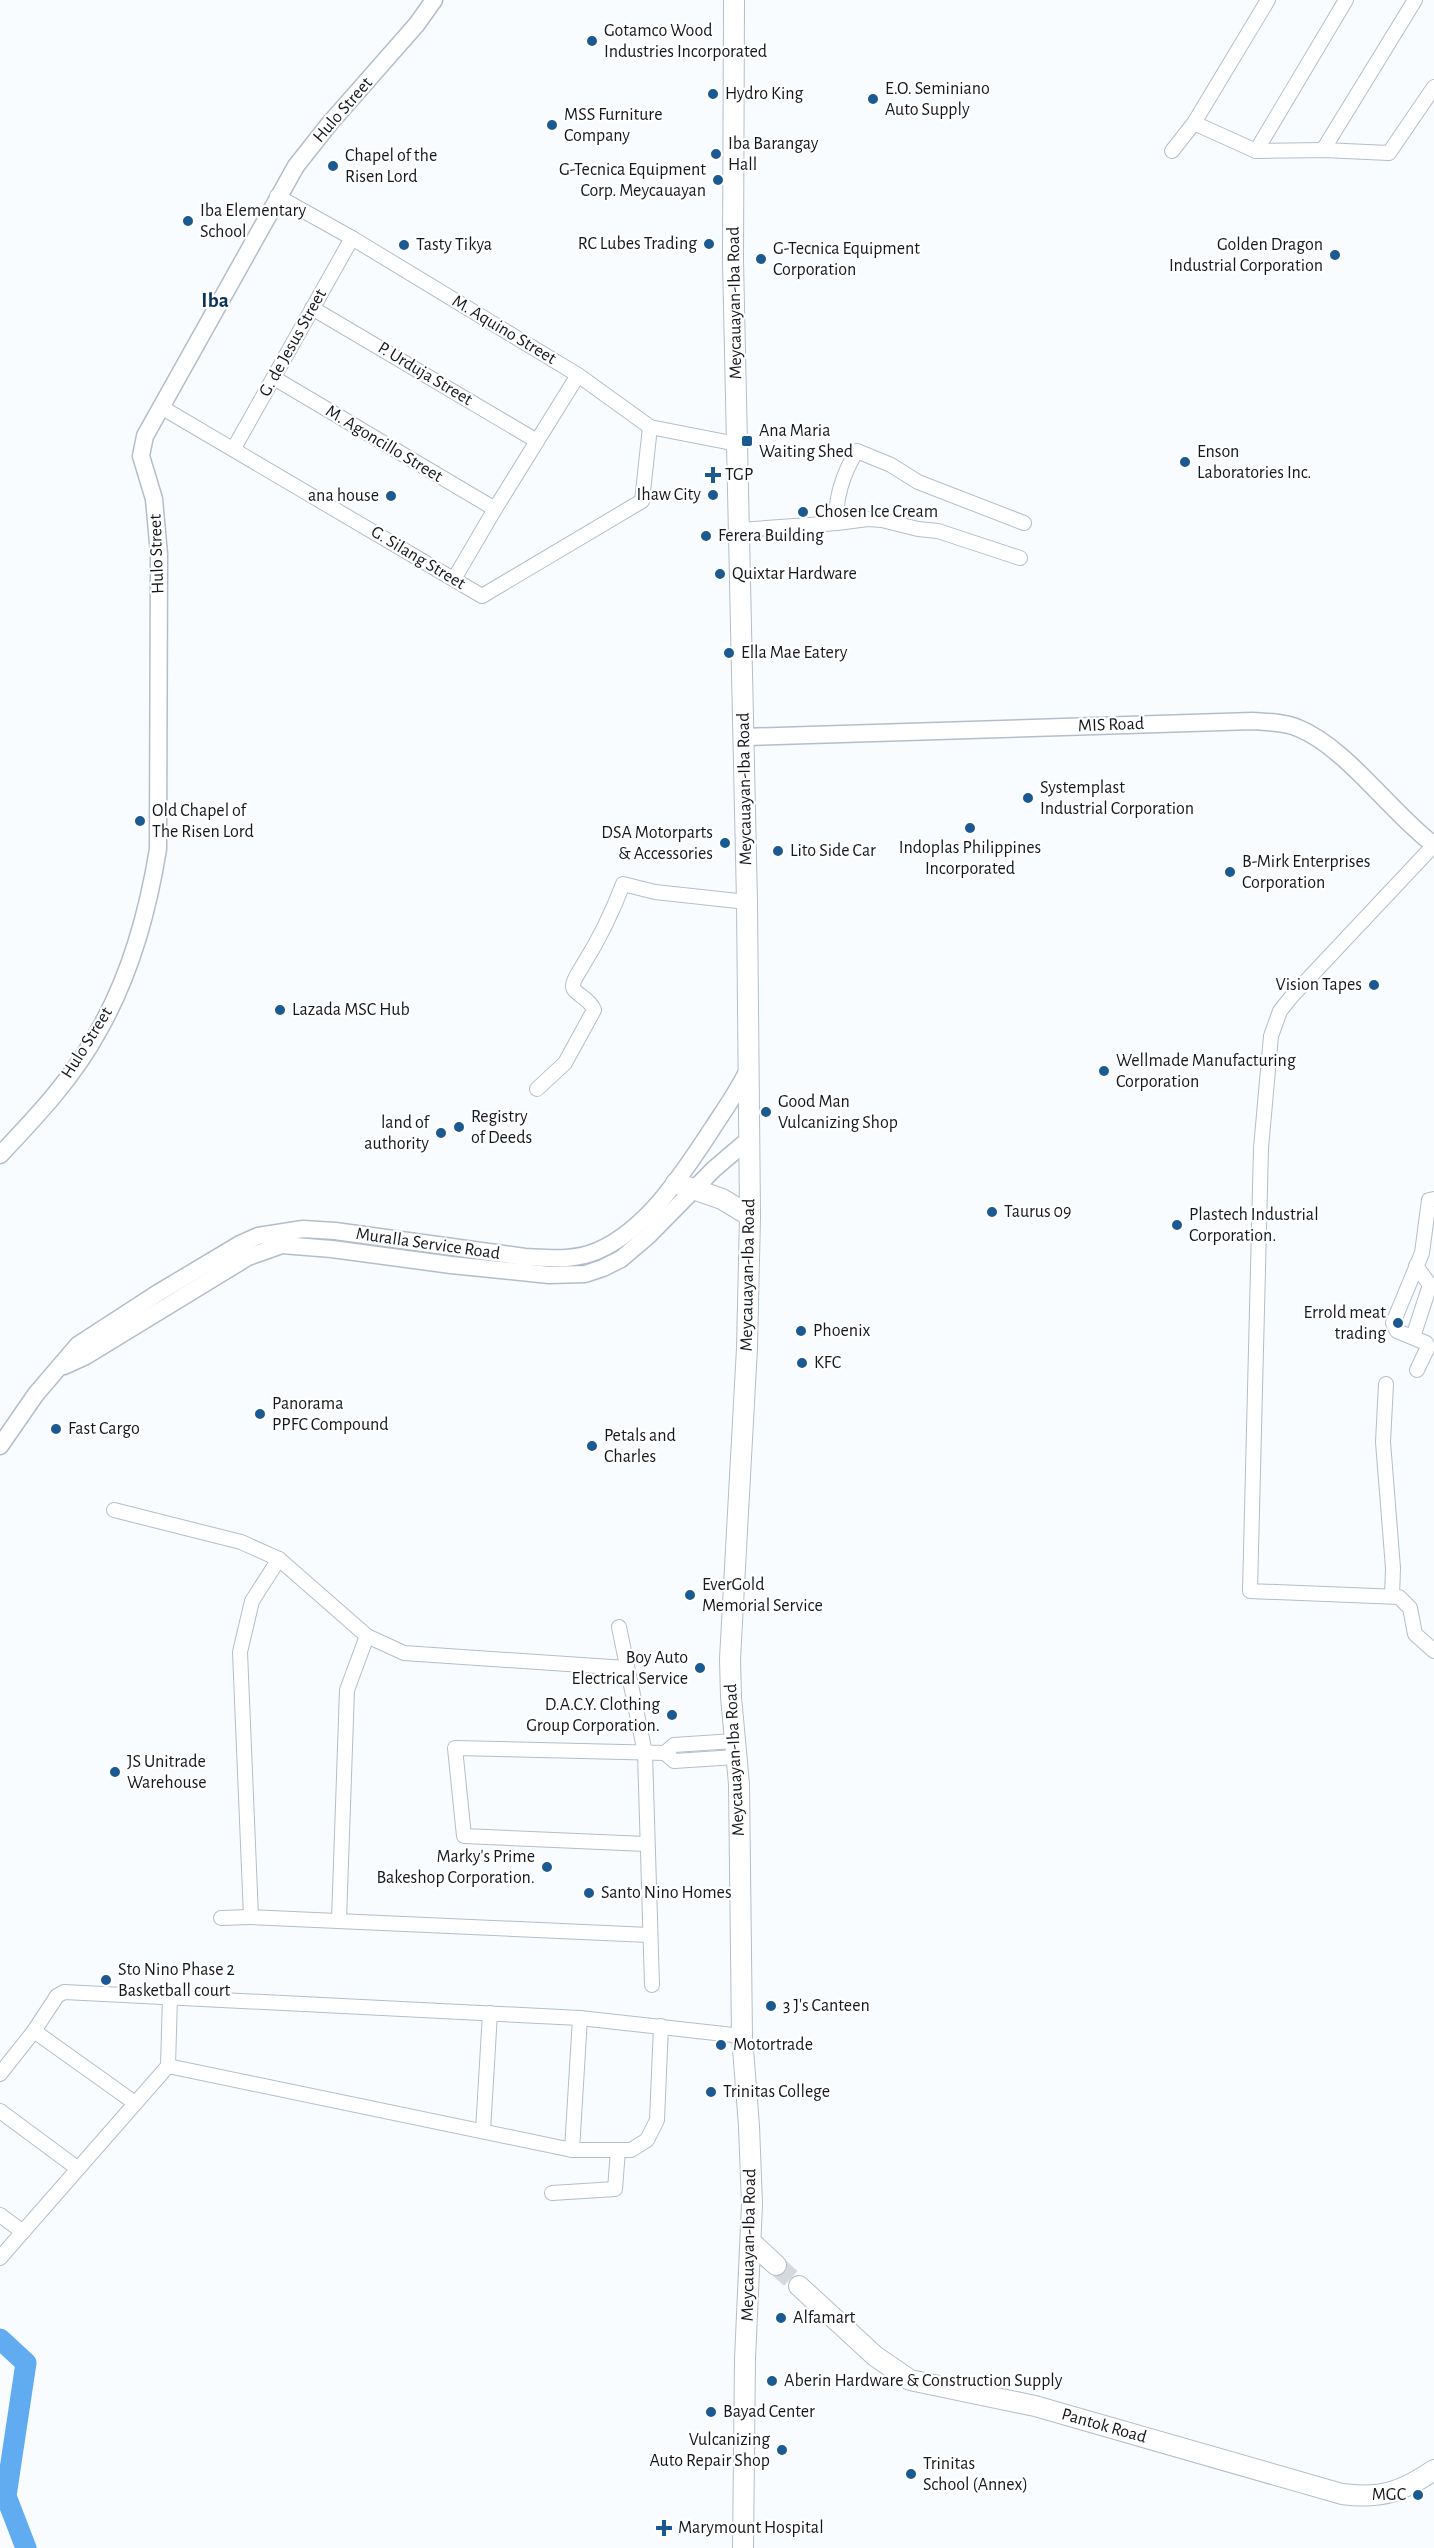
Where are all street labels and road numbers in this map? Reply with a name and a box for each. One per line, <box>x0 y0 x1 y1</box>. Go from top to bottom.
street label: Hulo Street <box>310 74 376 146</box>
street label: Meycauayan-Iba Road <box>725 226 745 380</box>
street label: G. de Jesus Street <box>256 286 330 400</box>
street label: M. Aquino Street <box>449 292 559 368</box>
street label: P. Urduja Street <box>375 339 476 409</box>
street label: M. Agoncillo Street <box>322 402 446 486</box>
street label: Hulo Street <box>147 513 167 594</box>
street label: G. Silang Street <box>368 523 469 593</box>
street label: Meycauayan-Iba Road <box>735 712 755 866</box>
street label: MIS Road <box>1078 715 1144 735</box>
street label: Hulo Street <box>58 1004 116 1082</box>
street label: Meycauayan-Iba Road <box>738 1198 758 1352</box>
street label: Muralla Service Road <box>355 1225 501 1263</box>
street label: Meycauayan-Iba Road <box>722 1683 748 1837</box>
street label: Meycauayan-Iba Road <box>739 2168 759 2322</box>
street label: Pantok Road <box>1059 2405 1149 2447</box>

